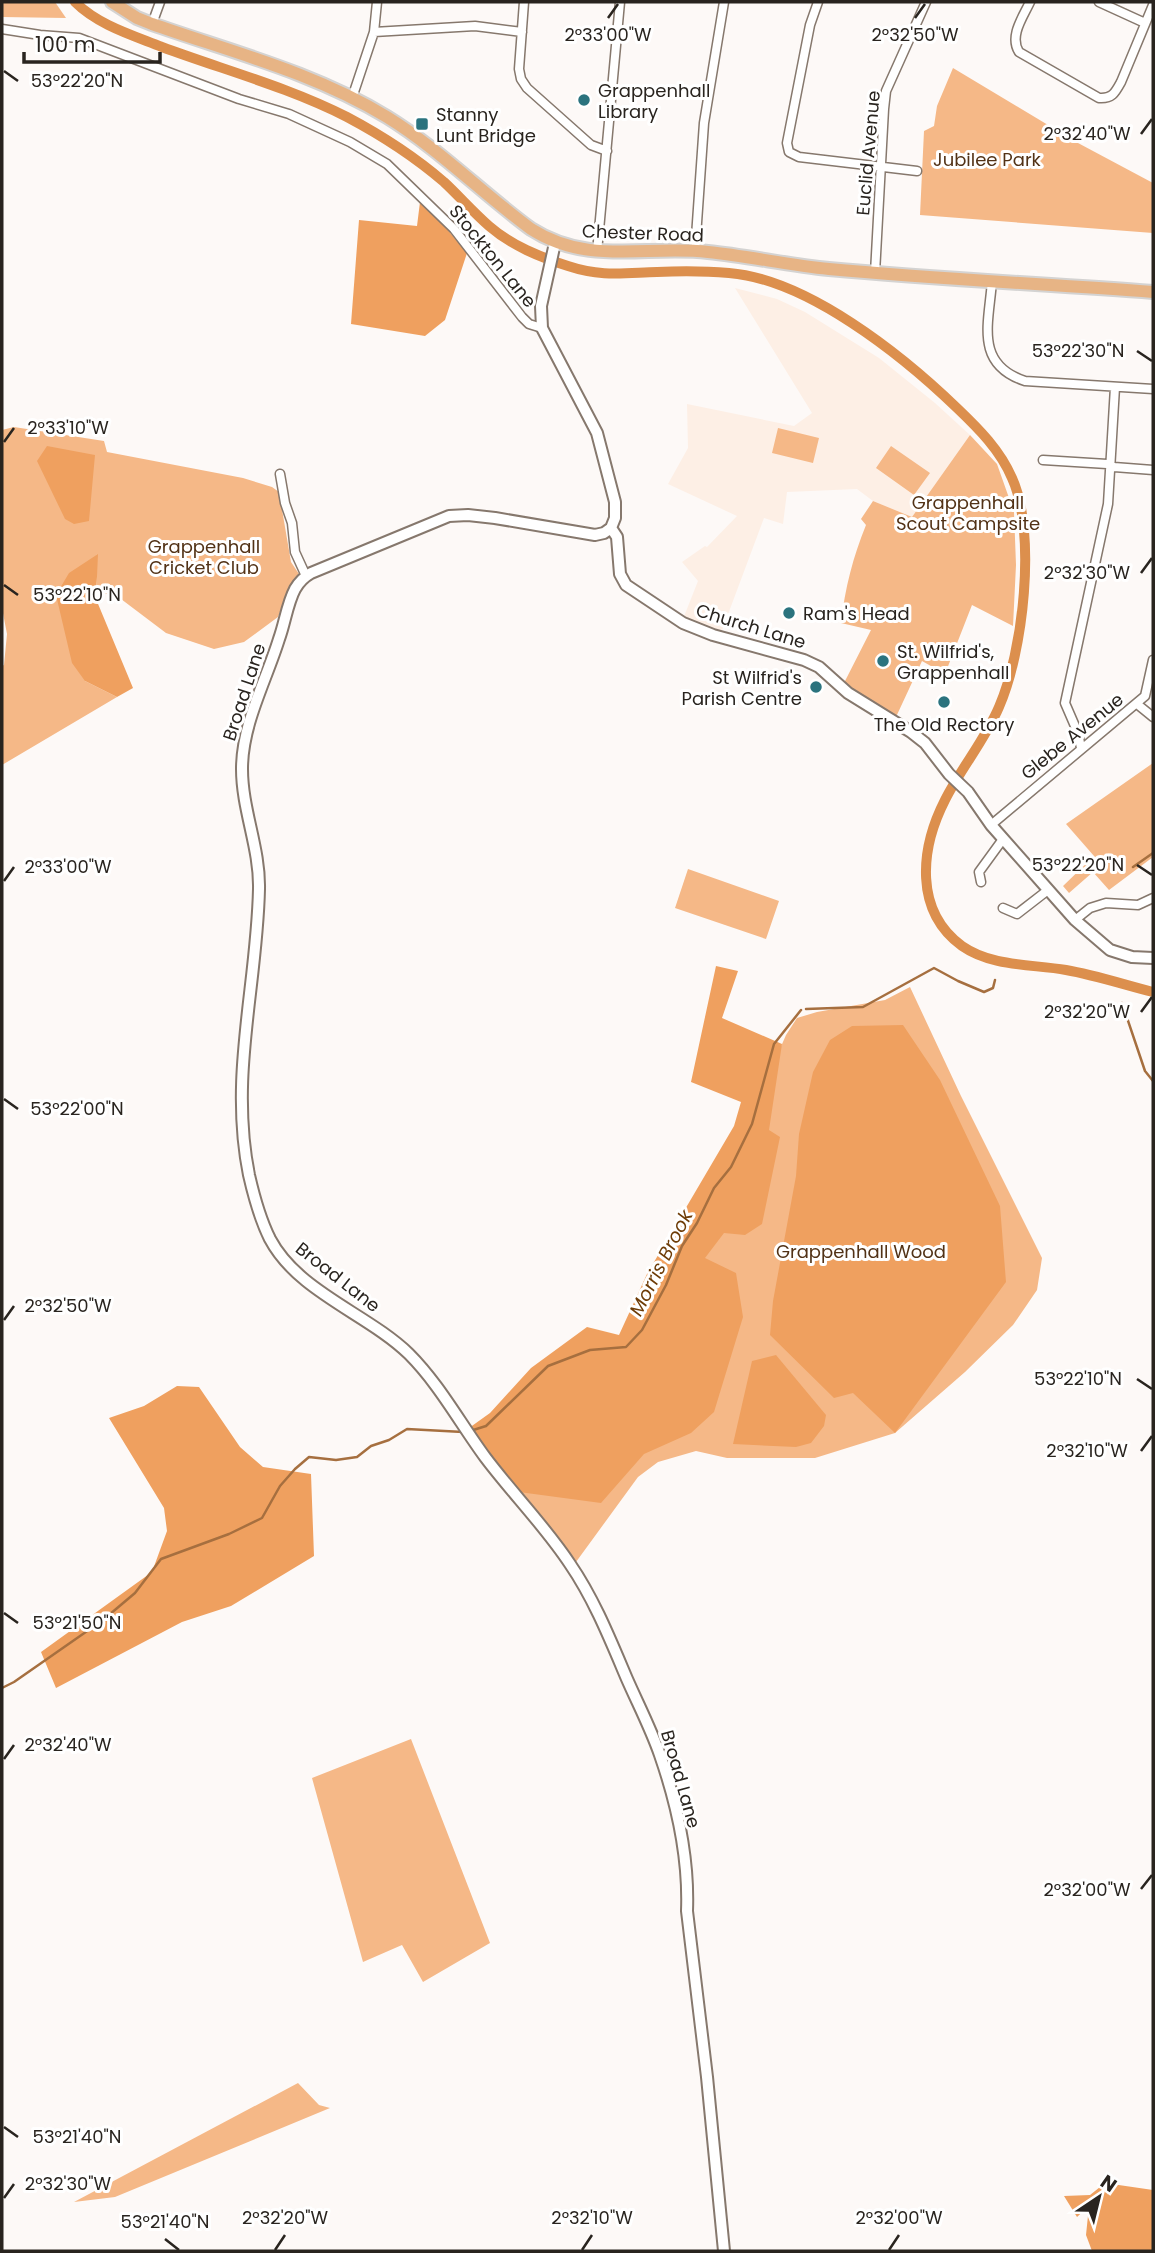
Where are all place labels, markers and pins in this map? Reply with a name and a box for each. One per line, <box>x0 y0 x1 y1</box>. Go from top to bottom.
place label: Grappenhall Library <box>598 78 710 124</box>
marker: Grappenhall Library <box>576 92 592 108</box>
place label: Stanny Lunt Bridge <box>436 102 536 148</box>
marker: Stanny Lunt Bridge <box>414 116 430 132</box>
place label: Ram's Head <box>803 601 910 626</box>
marker: Ram's Head <box>781 605 797 621</box>
place label: St. Wilfrid's, Grappenhall <box>897 639 1009 685</box>
marker: St. Wilfrid's, Grappenhall <box>875 653 891 669</box>
place label: St Wilfrid's Parish Centre <box>682 665 802 711</box>
marker: St Wilfrid's Parish Centre <box>808 679 824 695</box>
marker: The Old Rectory <box>936 694 952 710</box>
place label: The Old Rectory <box>874 712 1014 737</box>

